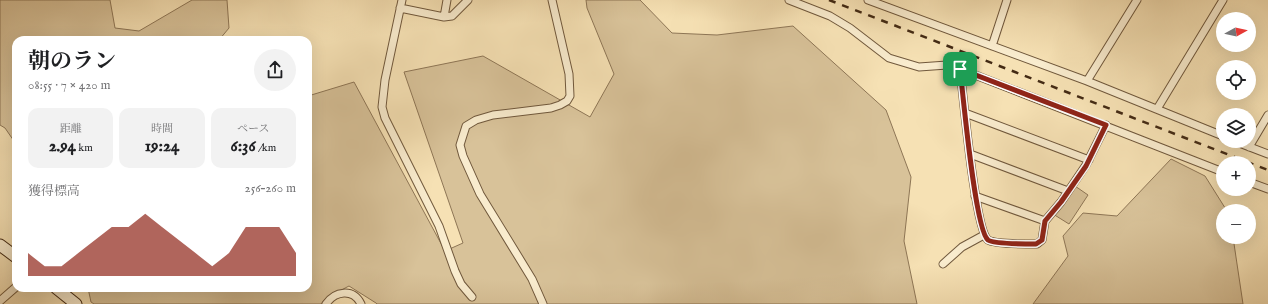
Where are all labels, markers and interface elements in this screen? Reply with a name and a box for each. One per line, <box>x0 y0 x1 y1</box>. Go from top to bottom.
north arrow <box>1216 12 1256 52</box>
map controls <box>1216 12 1256 244</box>
text: 朝のラン <box>28 48 116 76</box>
button: share <box>254 49 296 91</box>
pin <box>943 52 977 86</box>
icon: arrive <box>949 58 971 80</box>
button: locate <box>1216 60 1256 100</box>
text: 08:55 · 7 × 420 m <box>28 77 111 94</box>
button: layers <box>1216 108 1256 148</box>
text: 距離 <box>60 122 82 136</box>
text: 時間 <box>151 122 173 136</box>
text: ペース <box>237 122 270 136</box>
text: 2.94 <box>49 136 76 157</box>
text: 19:24 <box>145 136 179 157</box>
text: 6:36 <box>230 136 256 157</box>
text: km <box>76 141 93 155</box>
text: /km <box>256 141 276 155</box>
button: + <box>1216 156 1256 196</box>
text: 256–260 m <box>245 180 296 197</box>
text: 獲得標高 <box>28 183 80 200</box>
button: − <box>1216 204 1256 244</box>

